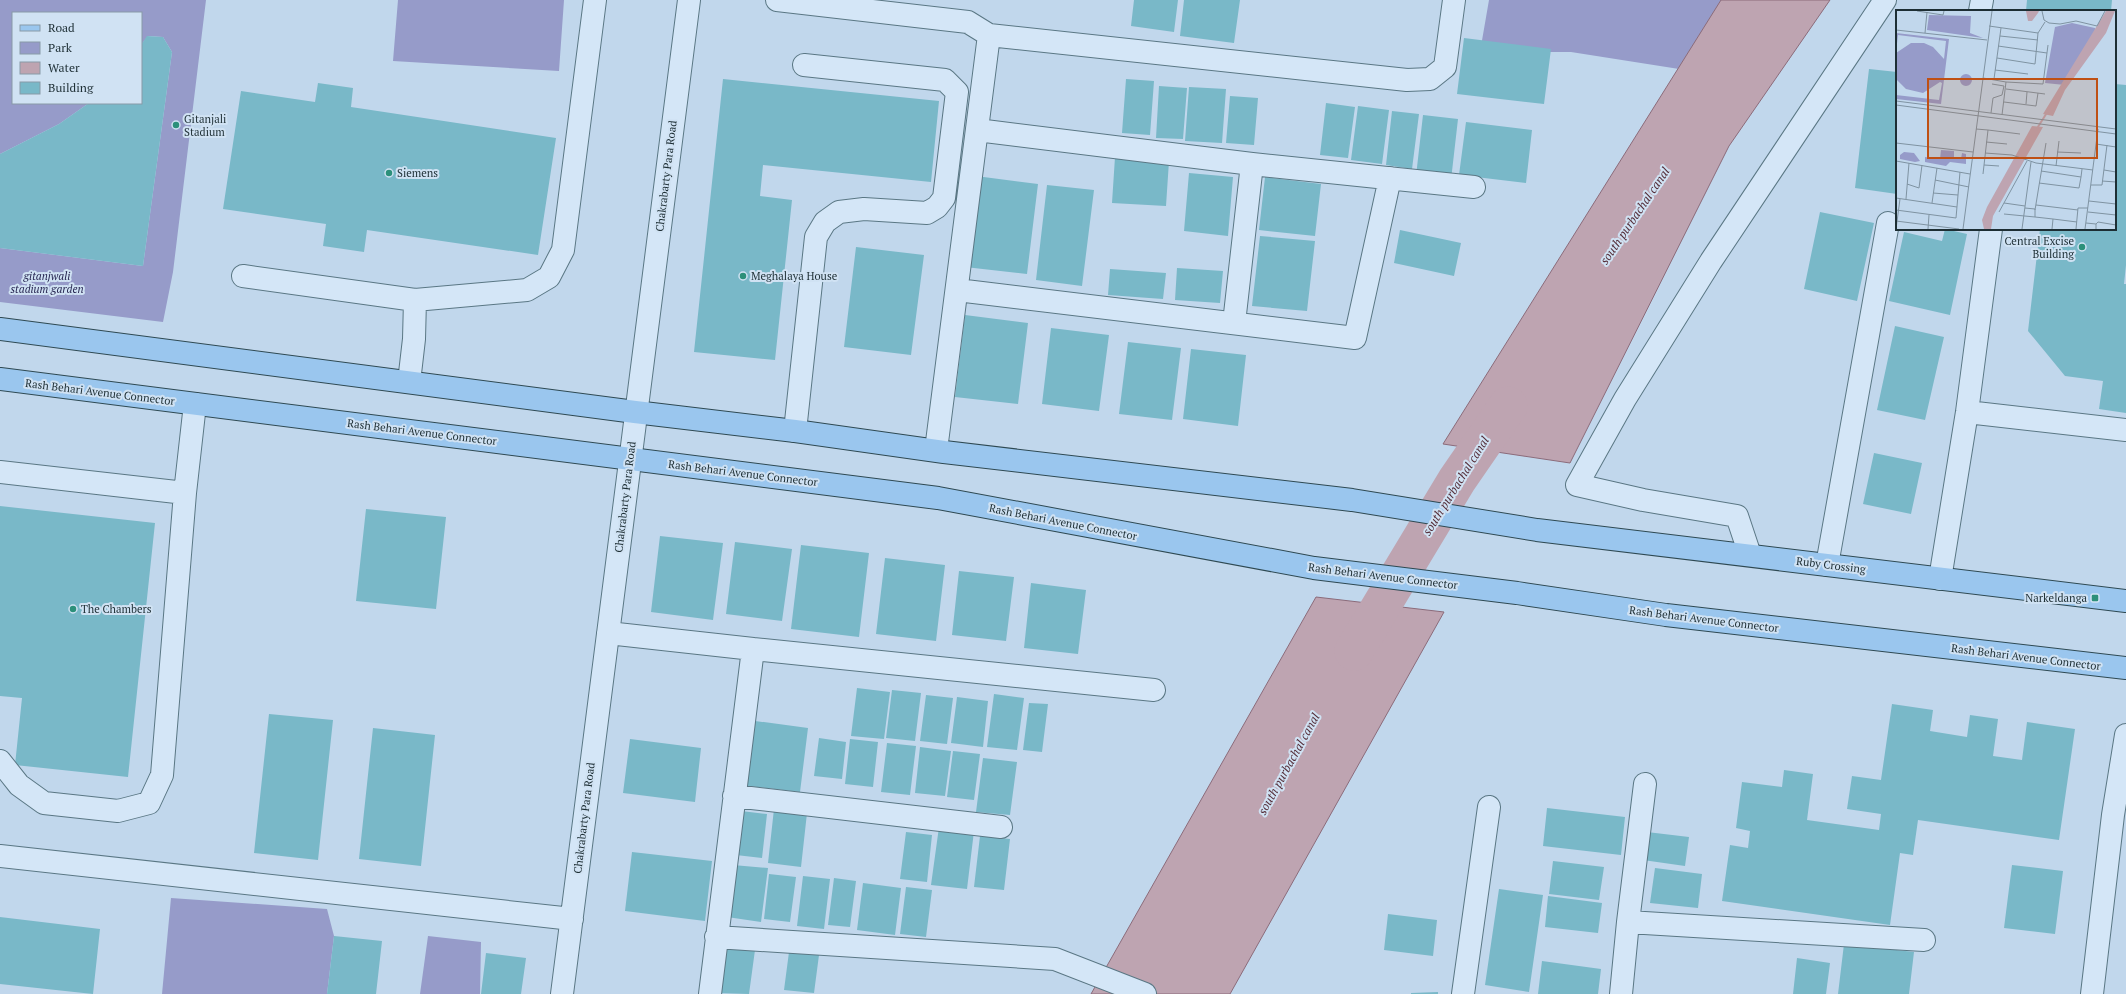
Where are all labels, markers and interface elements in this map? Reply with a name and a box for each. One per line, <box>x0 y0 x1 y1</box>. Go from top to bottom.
inset map <box>1896 10 2116 230</box>
legend <box>12 12 142 104</box>
text: Road <box>48 20 75 35</box>
text: Park <box>48 40 73 55</box>
text: Water <box>48 60 80 75</box>
text: Building <box>48 80 94 95</box>
place label: Gitanjali Stadium <box>184 112 226 139</box>
marker: Gitanjali Stadium <box>171 120 181 130</box>
street label: Chakrabarty Para Road <box>652 120 680 232</box>
water label: south purbachal canal <box>1597 164 1673 267</box>
place label: Siemens <box>397 166 438 180</box>
marker: Siemens <box>384 168 394 178</box>
place label: Central Excise Building <box>2005 234 2074 261</box>
marker: Central Excise Building <box>2077 242 2087 252</box>
park label: gitanjwali stadium garden <box>10 269 84 296</box>
place label: Meghalaya House <box>751 269 838 283</box>
marker: Meghalaya House <box>738 271 748 281</box>
street label: Rash Behari Avenue Connector <box>24 376 176 408</box>
street label: Rash Behari Avenue Connector <box>346 416 498 448</box>
water label: south purbachal canal <box>1419 433 1492 538</box>
street label: Chakrabarty Para Road <box>611 441 639 553</box>
street label: Rash Behari Avenue Connector <box>667 457 819 489</box>
street label: Rash Behari Avenue Connector <box>988 501 1139 543</box>
street label: Ruby Crossing <box>1795 554 1867 576</box>
street label: Rash Behari Avenue Connector <box>1307 560 1459 592</box>
place label: Narkeldanga <box>2025 591 2087 605</box>
marker: Narkeldanga <box>2090 593 2100 603</box>
place label: The Chambers <box>81 602 152 616</box>
street label: Rash Behari Avenue Connector <box>1628 603 1780 635</box>
marker: The Chambers <box>68 604 78 614</box>
street label: Rash Behari Avenue Connector <box>1950 641 2102 673</box>
water label: south purbachal canal <box>1254 710 1323 817</box>
street label: Chakrabarty Para Road <box>570 762 598 874</box>

